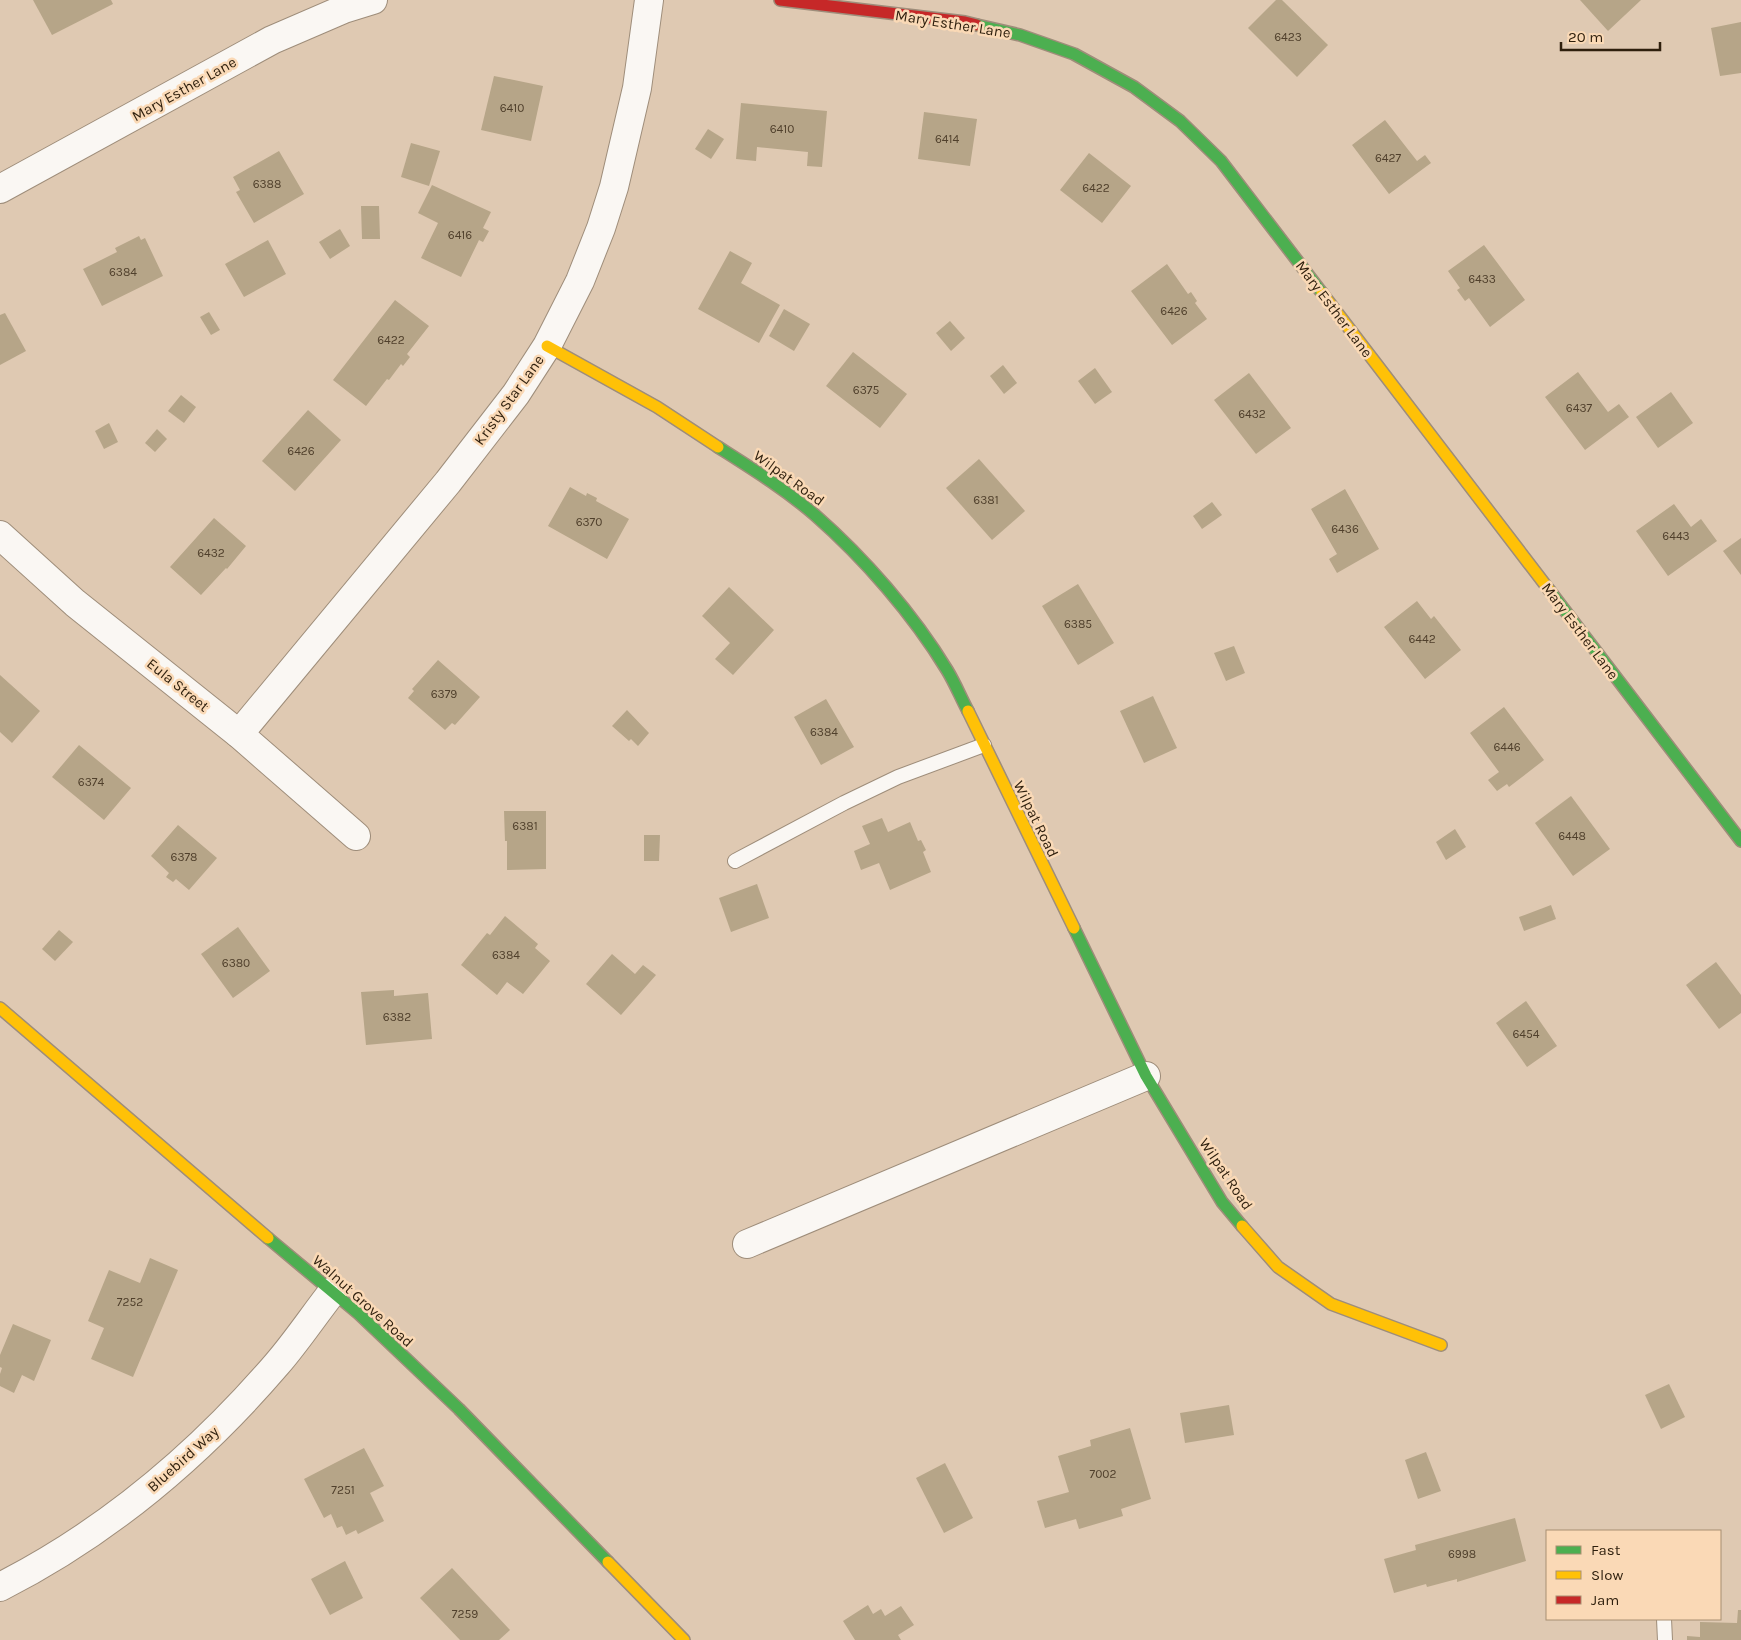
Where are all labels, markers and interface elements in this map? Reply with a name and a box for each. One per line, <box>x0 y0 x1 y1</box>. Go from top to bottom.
street label: Mary Esther Lane <box>894 6 1012 42</box>
scale bar <box>1561 20 1660 52</box>
text: 20 m <box>1568 28 1603 46</box>
house number: 6423 <box>1274 30 1302 44</box>
street label: Mary Esther Lane <box>129 53 239 125</box>
house number: 6410 <box>500 101 524 115</box>
house number: 6410 <box>770 122 794 136</box>
house number: 6414 <box>935 132 959 146</box>
house number: 6427 <box>1375 151 1401 165</box>
house number: 6388 <box>253 177 281 191</box>
house number: 6422 <box>1082 181 1110 195</box>
house number: 6416 <box>448 228 472 242</box>
street label: Mary Esther Lane <box>1292 257 1376 361</box>
house number: 6384 <box>109 265 137 279</box>
house number: 6433 <box>1468 272 1496 286</box>
house number: 6426 <box>1160 304 1188 318</box>
house number: 6422 <box>377 333 405 347</box>
street label: Kristy Star Lane <box>470 351 548 449</box>
house number: 6375 <box>853 383 879 397</box>
house number: 6437 <box>1566 401 1593 415</box>
house number: 6432 <box>1238 407 1266 421</box>
house number: 6426 <box>287 444 315 458</box>
street label: Wilpat Road <box>750 446 828 510</box>
house number: 6381 <box>973 493 999 507</box>
house number: 6370 <box>576 515 602 529</box>
house number: 6436 <box>1331 522 1359 536</box>
house number: 6443 <box>1662 529 1690 543</box>
house number: 6432 <box>197 546 225 560</box>
street label: Mary Esther Lane <box>1538 579 1622 683</box>
house number: 6385 <box>1064 617 1092 631</box>
house number: 6442 <box>1408 632 1436 646</box>
street label: Eula Street <box>143 654 213 716</box>
house number: 6379 <box>431 687 457 701</box>
house number: 6384 <box>810 725 838 739</box>
house number: 6446 <box>1493 740 1521 754</box>
house number: 6374 <box>78 775 104 789</box>
street label: Wilpat Road <box>1010 778 1062 860</box>
house number: 6381 <box>512 819 538 833</box>
house number: 6448 <box>1558 829 1586 843</box>
house number: 6378 <box>171 850 197 864</box>
house number: 6384 <box>492 948 520 962</box>
house number: 6380 <box>222 956 250 970</box>
house number: 6382 <box>383 1010 411 1024</box>
house number: 6454 <box>1512 1027 1540 1041</box>
street label: Wilpat Road <box>1195 1135 1257 1213</box>
street label: Walnut Grove Road <box>309 1251 417 1351</box>
house number: 7252 <box>117 1295 143 1309</box>
street label: Bluebird Way <box>144 1422 222 1496</box>
house number: 7002 <box>1090 1467 1116 1481</box>
house number: 7251 <box>331 1483 355 1497</box>
legend <box>1546 1530 1721 1620</box>
text: Fast <box>1591 1541 1621 1559</box>
house number: 6998 <box>1448 1547 1476 1561</box>
text: Slow <box>1591 1566 1623 1584</box>
text: Jam <box>1591 1591 1619 1609</box>
house number: 7259 <box>452 1607 478 1621</box>

